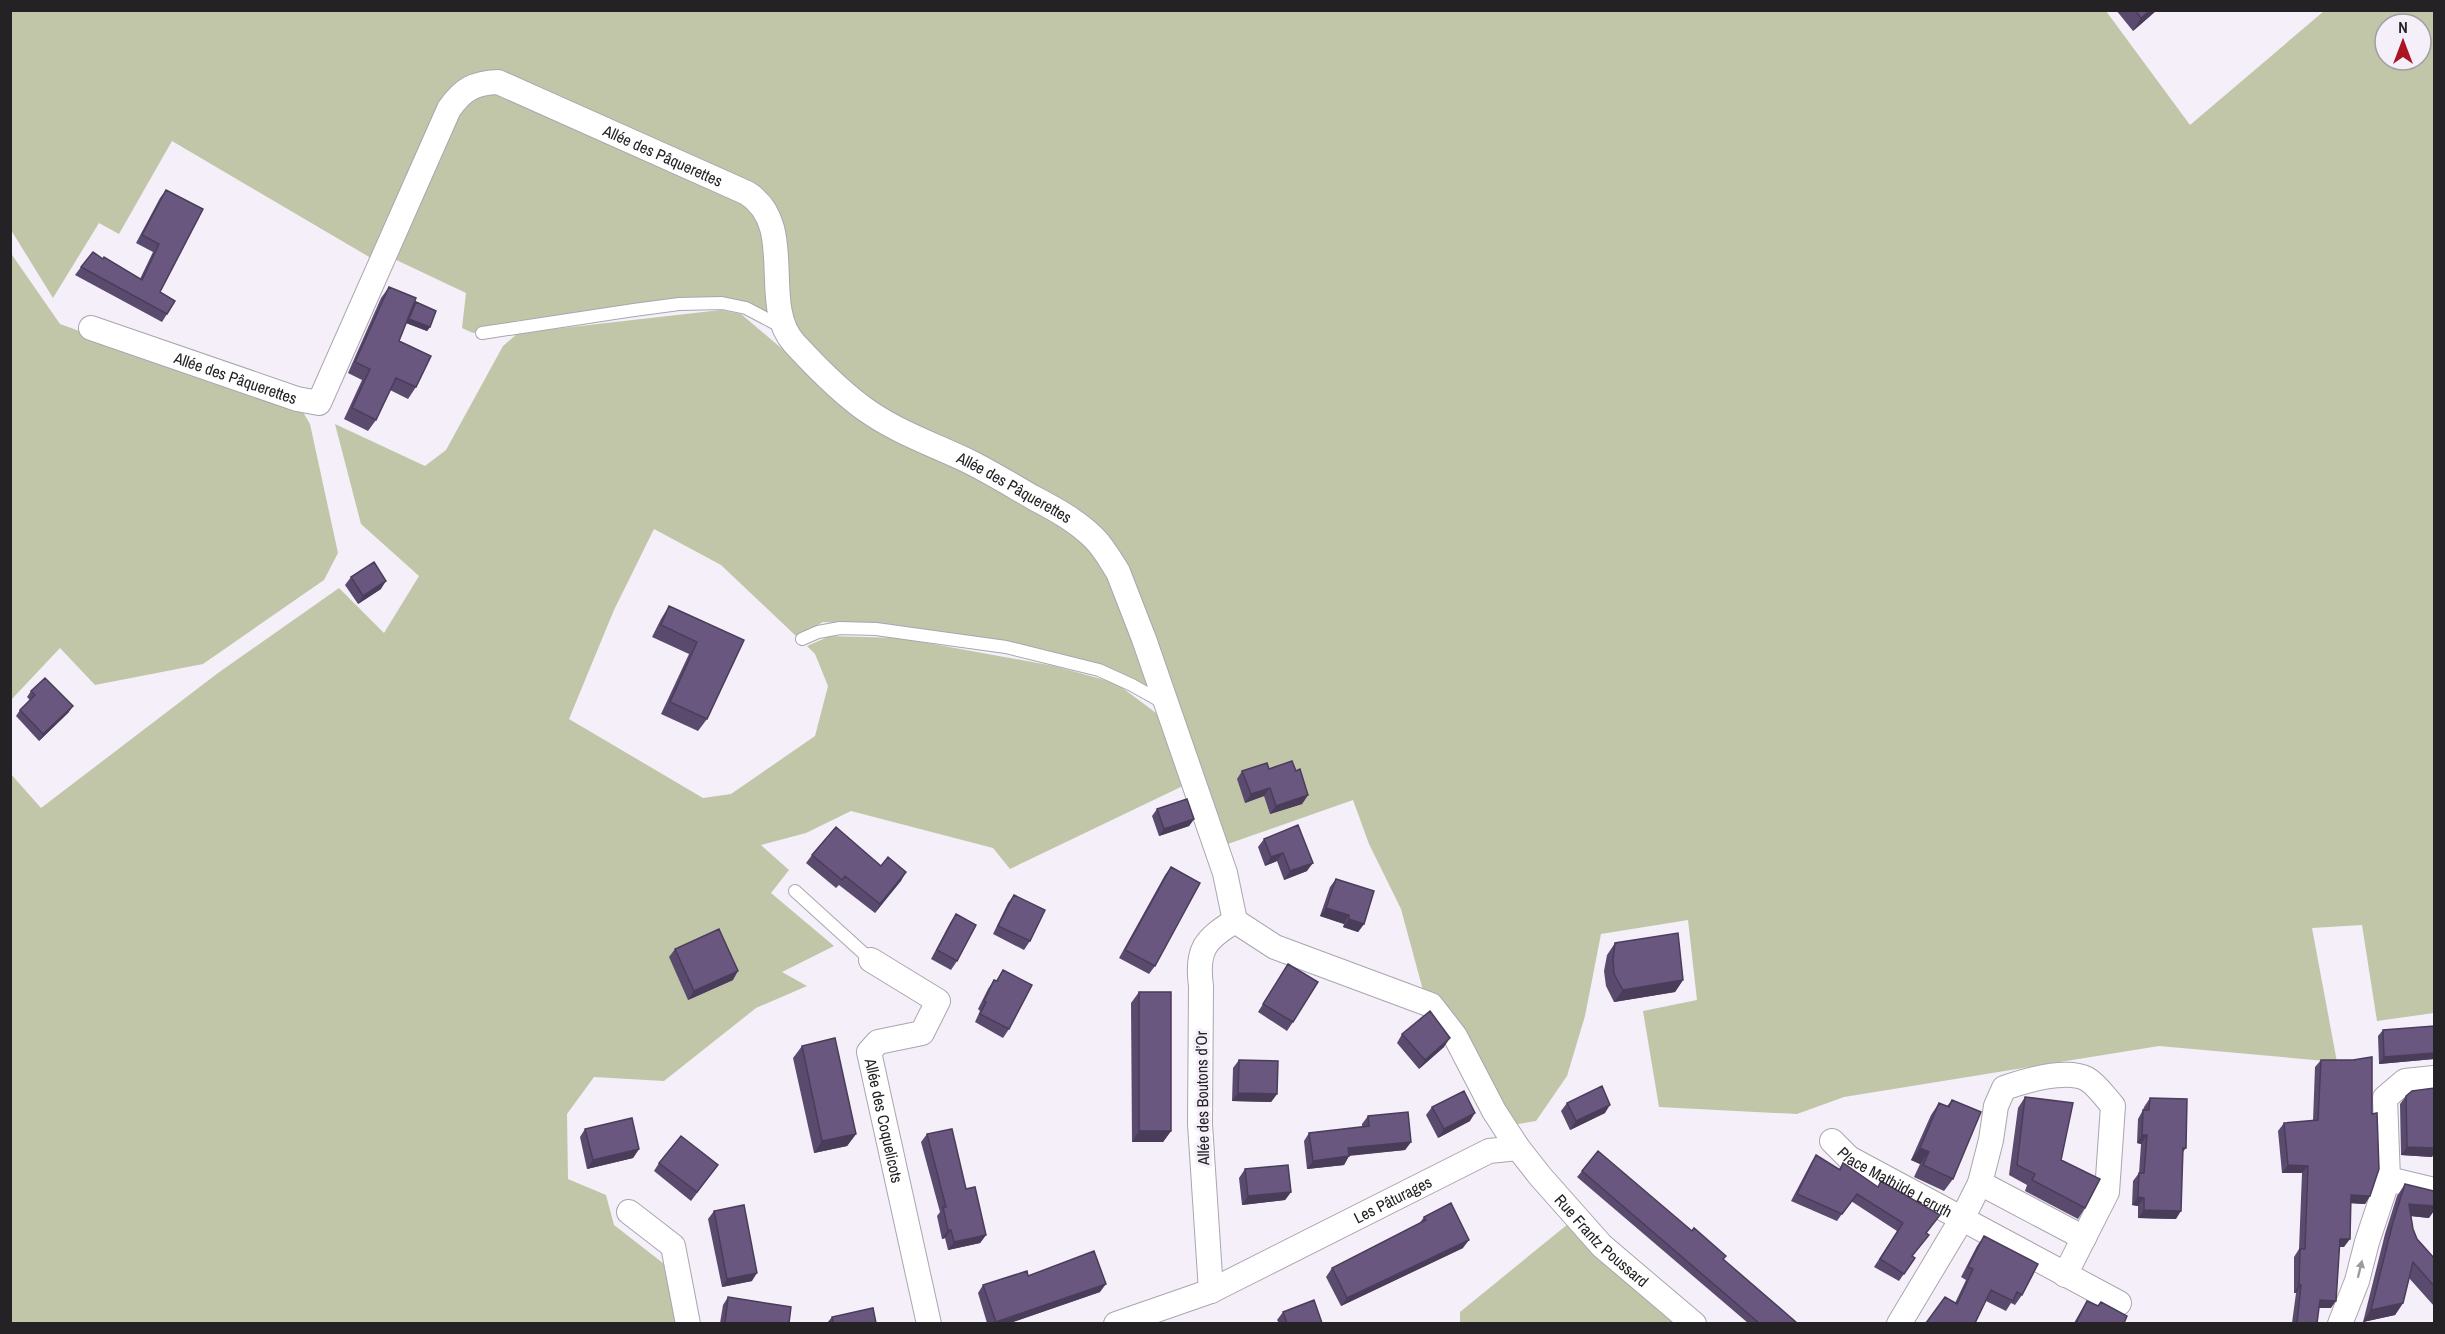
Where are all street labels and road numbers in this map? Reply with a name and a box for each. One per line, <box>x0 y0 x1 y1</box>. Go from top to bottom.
street label: Allée des Pâquerettes <box>599 119 726 192</box>
street label: Allée des Pâquerettes <box>170 346 300 409</box>
street label: Allée des Pâquerettes <box>952 446 1076 528</box>
street label: Allée des Boutons d’Or <box>1190 1030 1214 1166</box>
street label: Allée des Coquelicots <box>860 1055 909 1185</box>
street label: Place Mathilde Leruth <box>1833 1142 1956 1222</box>
street label: Les Pâturages <box>1350 1171 1435 1228</box>
street label: Rue Frantz Poussard <box>1550 1189 1653 1292</box>

